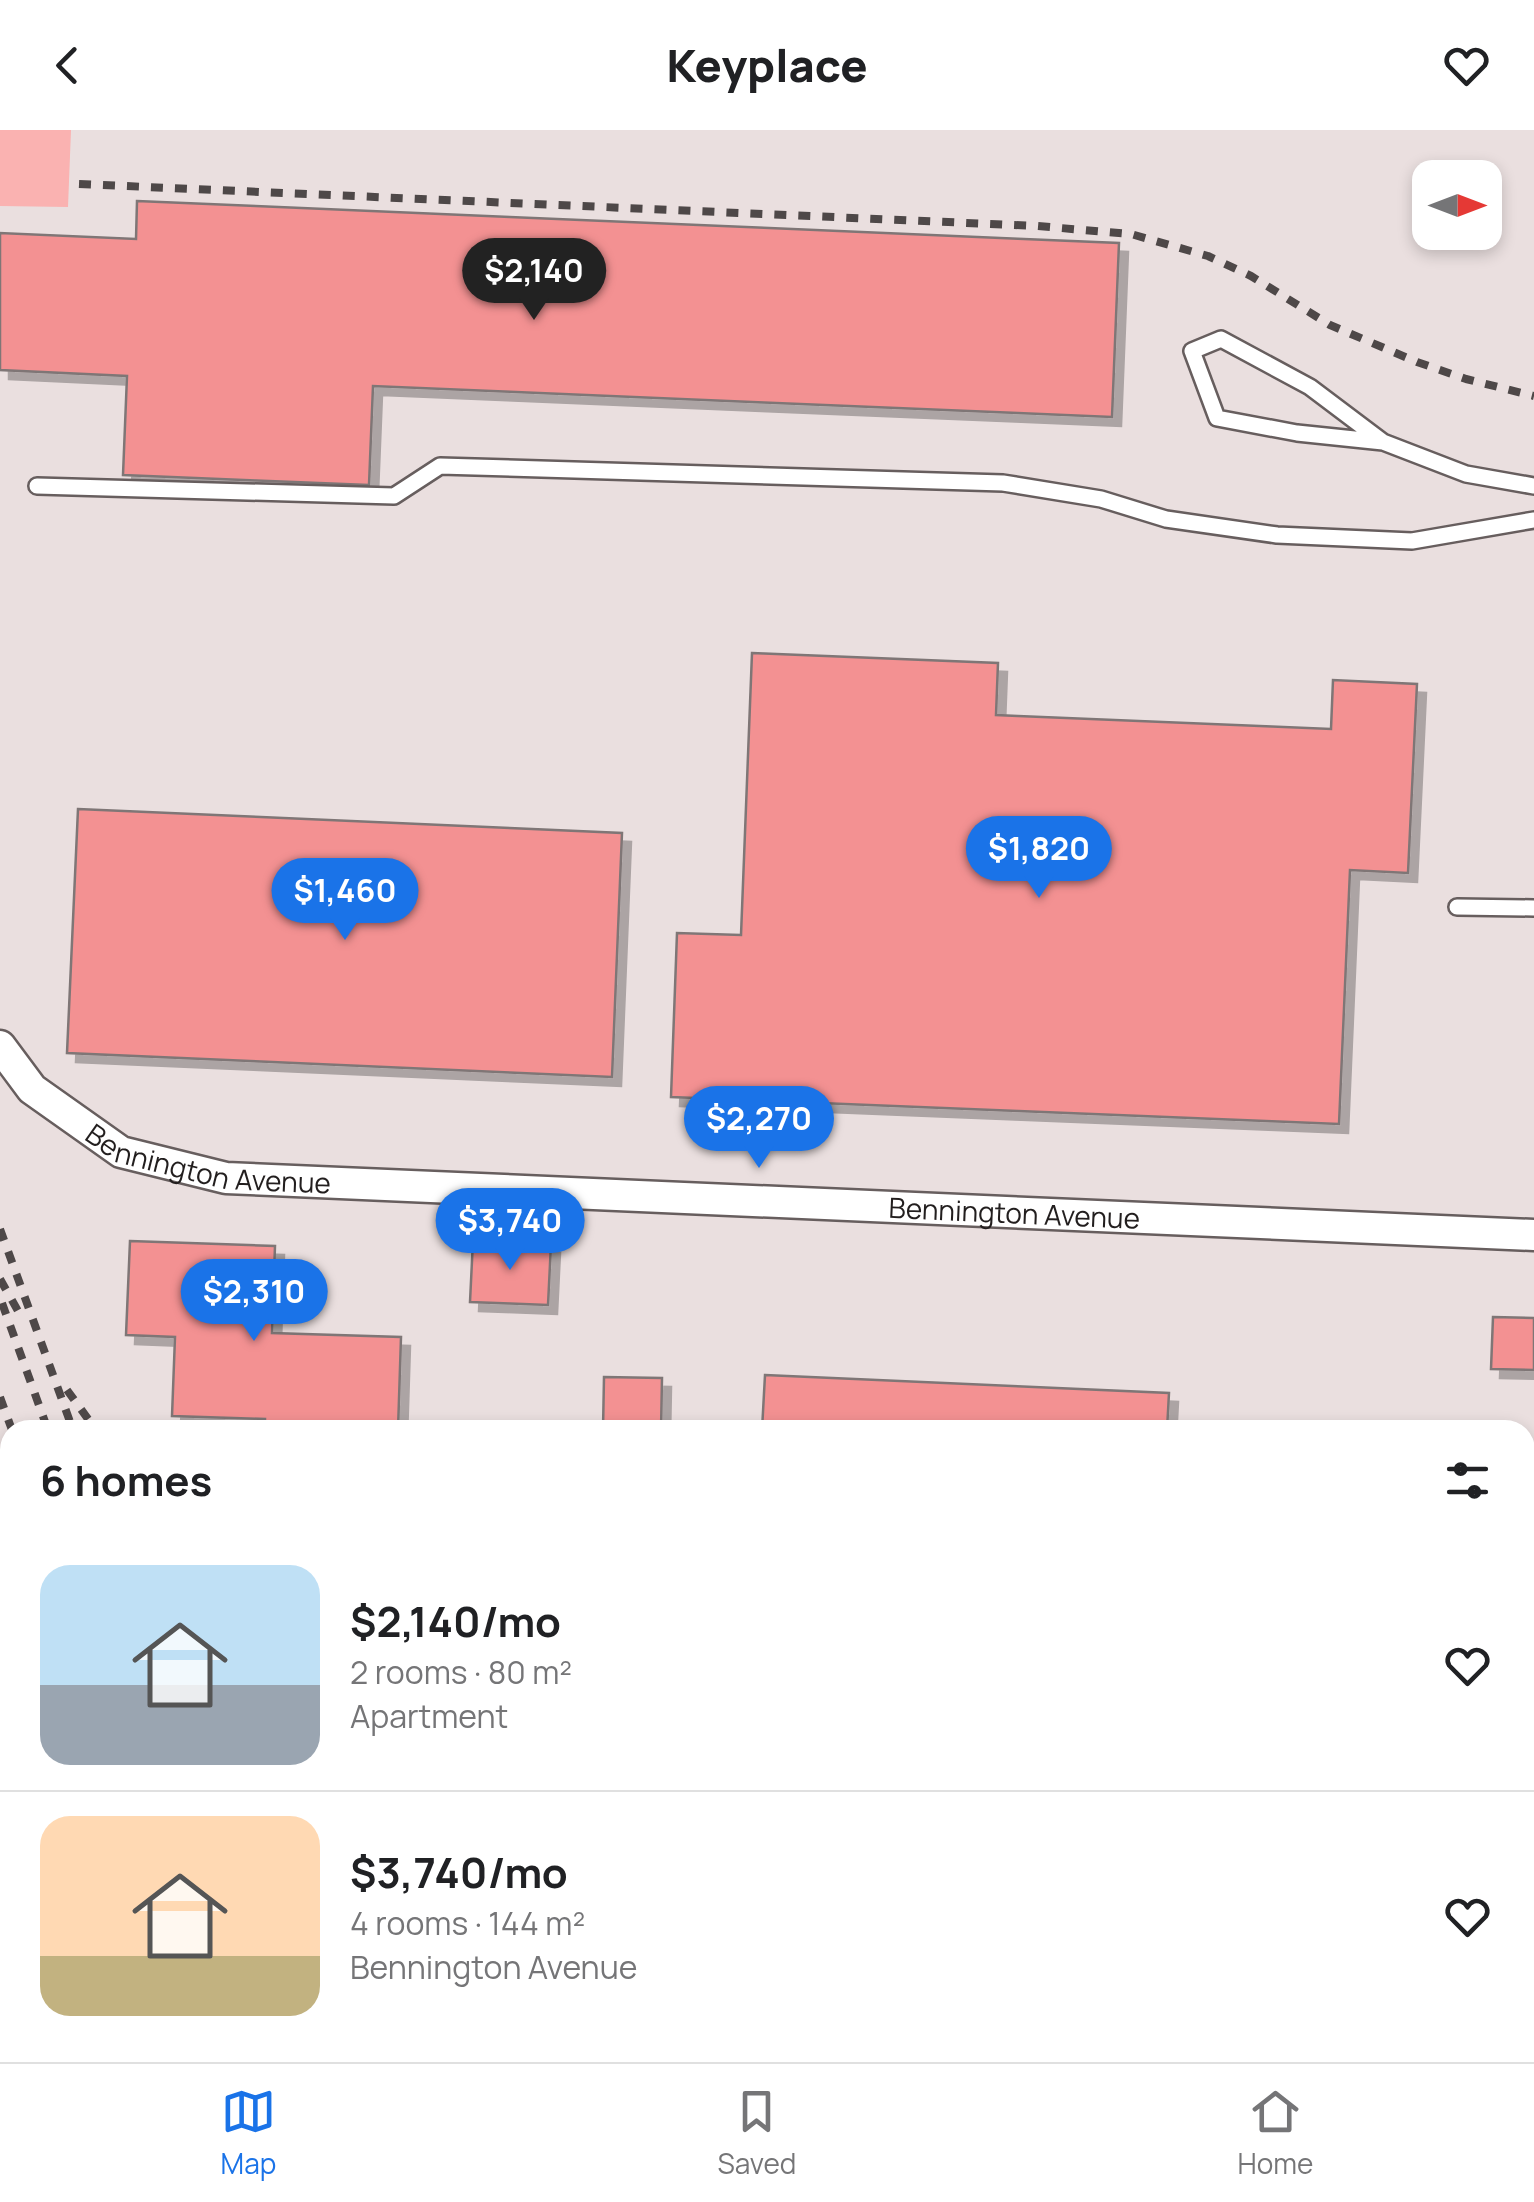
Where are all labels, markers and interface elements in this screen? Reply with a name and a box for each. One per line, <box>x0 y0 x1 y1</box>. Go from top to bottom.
text: Keyplace <box>666 34 868 96</box>
icon: back <box>40 38 95 93</box>
icon: heart <box>1439 38 1494 93</box>
north arrow <box>1412 160 1502 250</box>
map controls <box>1412 160 1502 250</box>
pin: $2,140 <box>453 238 615 323</box>
text: $2,140 <box>484 248 584 292</box>
pin: $1,820 <box>958 816 1120 901</box>
text: $1,820 <box>988 826 1090 870</box>
pin: $1,460 <box>264 858 426 943</box>
text: $1,460 <box>294 868 396 912</box>
pin: $2,270 <box>678 1086 840 1171</box>
text: $2,270 <box>706 1096 812 1140</box>
street label: Bennington Avenue <box>79 1114 332 1202</box>
pin: $3,740 <box>429 1188 591 1273</box>
street label: Bennington Avenue <box>888 1188 1141 1237</box>
text: $3,740 <box>458 1198 562 1242</box>
pin: $2,310 <box>173 1259 335 1344</box>
text: $2,310 <box>203 1269 305 1313</box>
text: 6 homes <box>40 1451 212 1509</box>
icon: filters <box>1440 1453 1495 1508</box>
text: $2,140/mo <box>350 1592 561 1650</box>
icon: home <box>120 1605 240 1725</box>
icon: heart <box>1440 1638 1495 1693</box>
text: 2 rooms · 80 m² <box>350 1650 572 1694</box>
text: Apartment <box>350 1694 508 1738</box>
text: $3,740/mo <box>350 1843 568 1901</box>
icon: home <box>120 1856 240 1976</box>
icon: heart <box>1440 1889 1495 1944</box>
text: 4 rooms · 144 m² <box>350 1901 585 1945</box>
text: Bennington Avenue <box>350 1945 637 1989</box>
tab: Map <box>221 2084 276 2182</box>
tab: Saved <box>718 2084 796 2182</box>
tab: Home <box>1238 2084 1313 2182</box>

